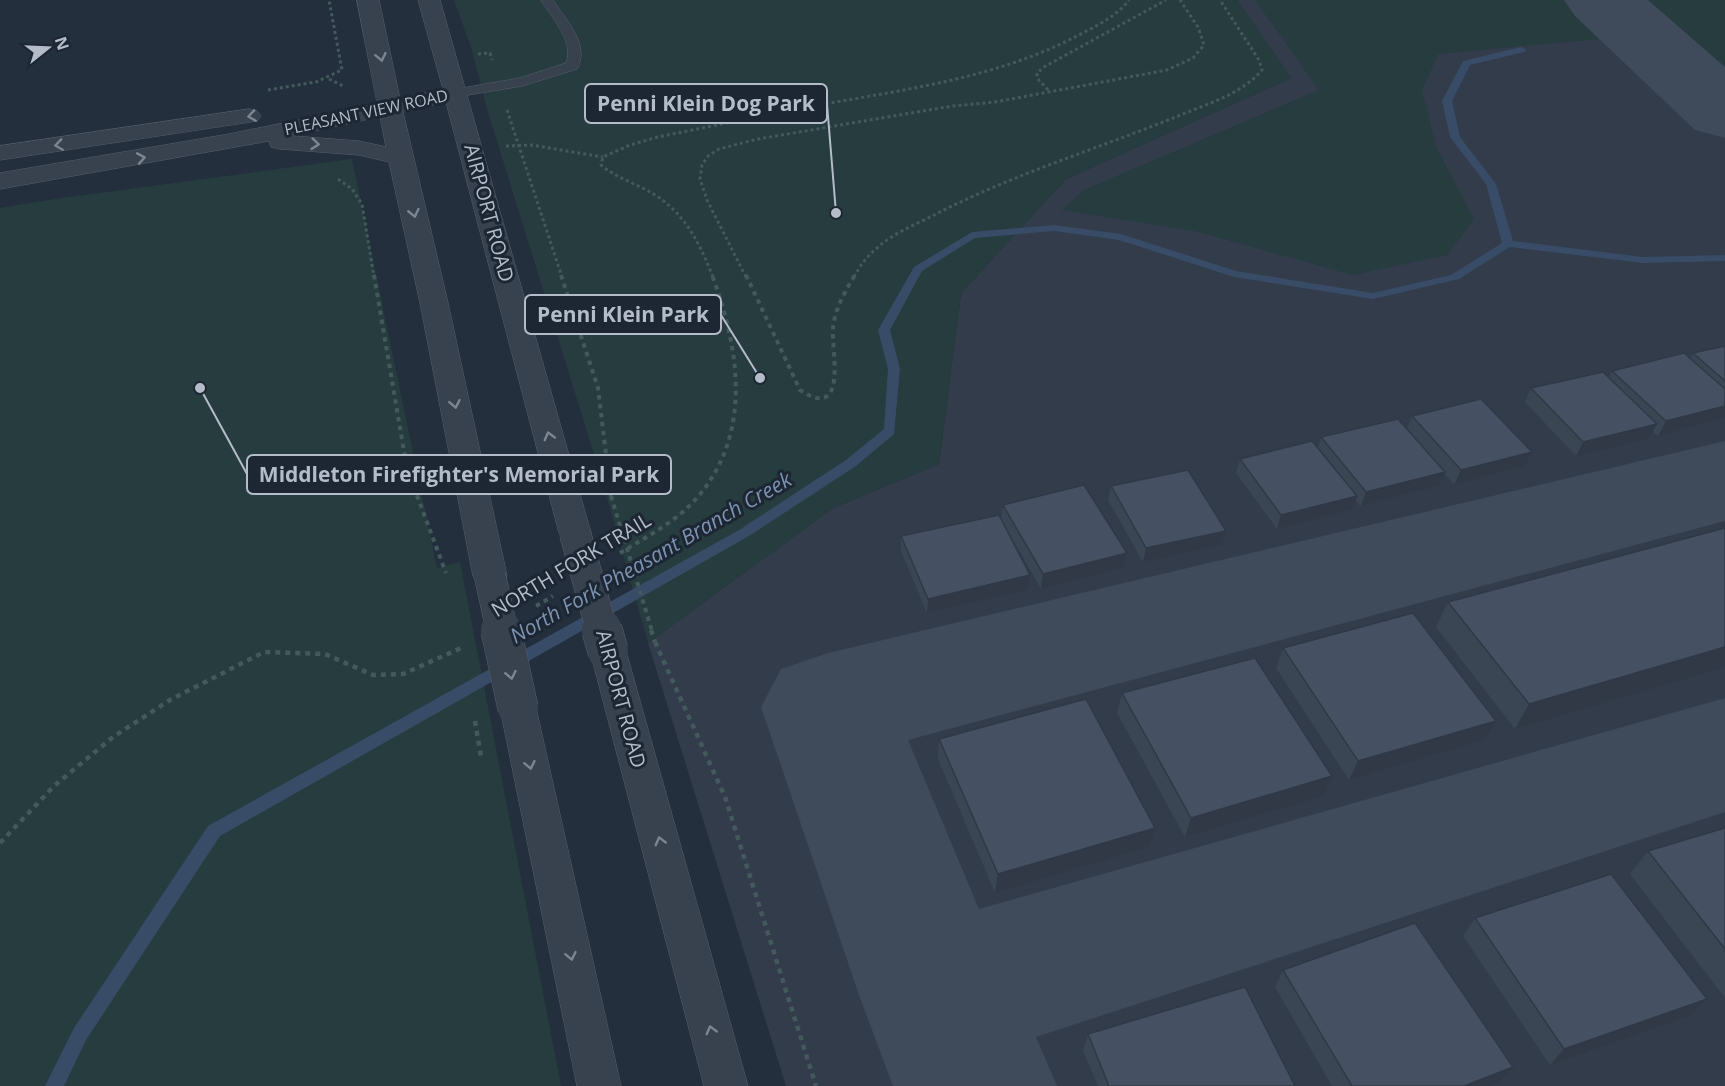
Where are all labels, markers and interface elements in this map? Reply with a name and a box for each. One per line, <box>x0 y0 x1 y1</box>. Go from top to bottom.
north arrow <box>18 18 78 78</box>
text: N <box>50 34 75 53</box>
one-way arrow <box>373 52 386 62</box>
street label: PLEASANT VIEW ROAD <box>282 84 450 140</box>
callout: Penni Klein Dog Park <box>585 84 827 123</box>
text: Penni Klein Dog Park <box>597 89 816 117</box>
one-way arrow <box>247 109 257 121</box>
one-way arrow <box>311 137 320 150</box>
one-way arrow <box>54 138 64 150</box>
street label: AIRPORT ROAD <box>458 141 521 285</box>
one-way arrow <box>136 152 145 164</box>
one-way arrow <box>406 208 419 218</box>
callout: Penni Klein Park <box>525 295 721 334</box>
text: Penni Klein Park <box>537 300 710 328</box>
one-way arrow <box>448 399 461 409</box>
one-way arrow <box>544 431 556 442</box>
callout: Middleton Firefighter's Memorial Park <box>247 455 671 494</box>
text: Middleton Firefighter's Memorial Park <box>259 460 660 488</box>
water label: North Fork Pheasant Branch Creek <box>505 464 797 649</box>
street label: NORTH FORK TRAIL <box>486 506 656 623</box>
street label: AIRPORT ROAD <box>590 627 653 771</box>
one-way arrow <box>504 669 517 679</box>
one-way arrow <box>523 760 536 770</box>
one-way arrow <box>654 837 667 847</box>
one-way arrow <box>564 951 577 961</box>
one-way arrow <box>706 1025 718 1035</box>

